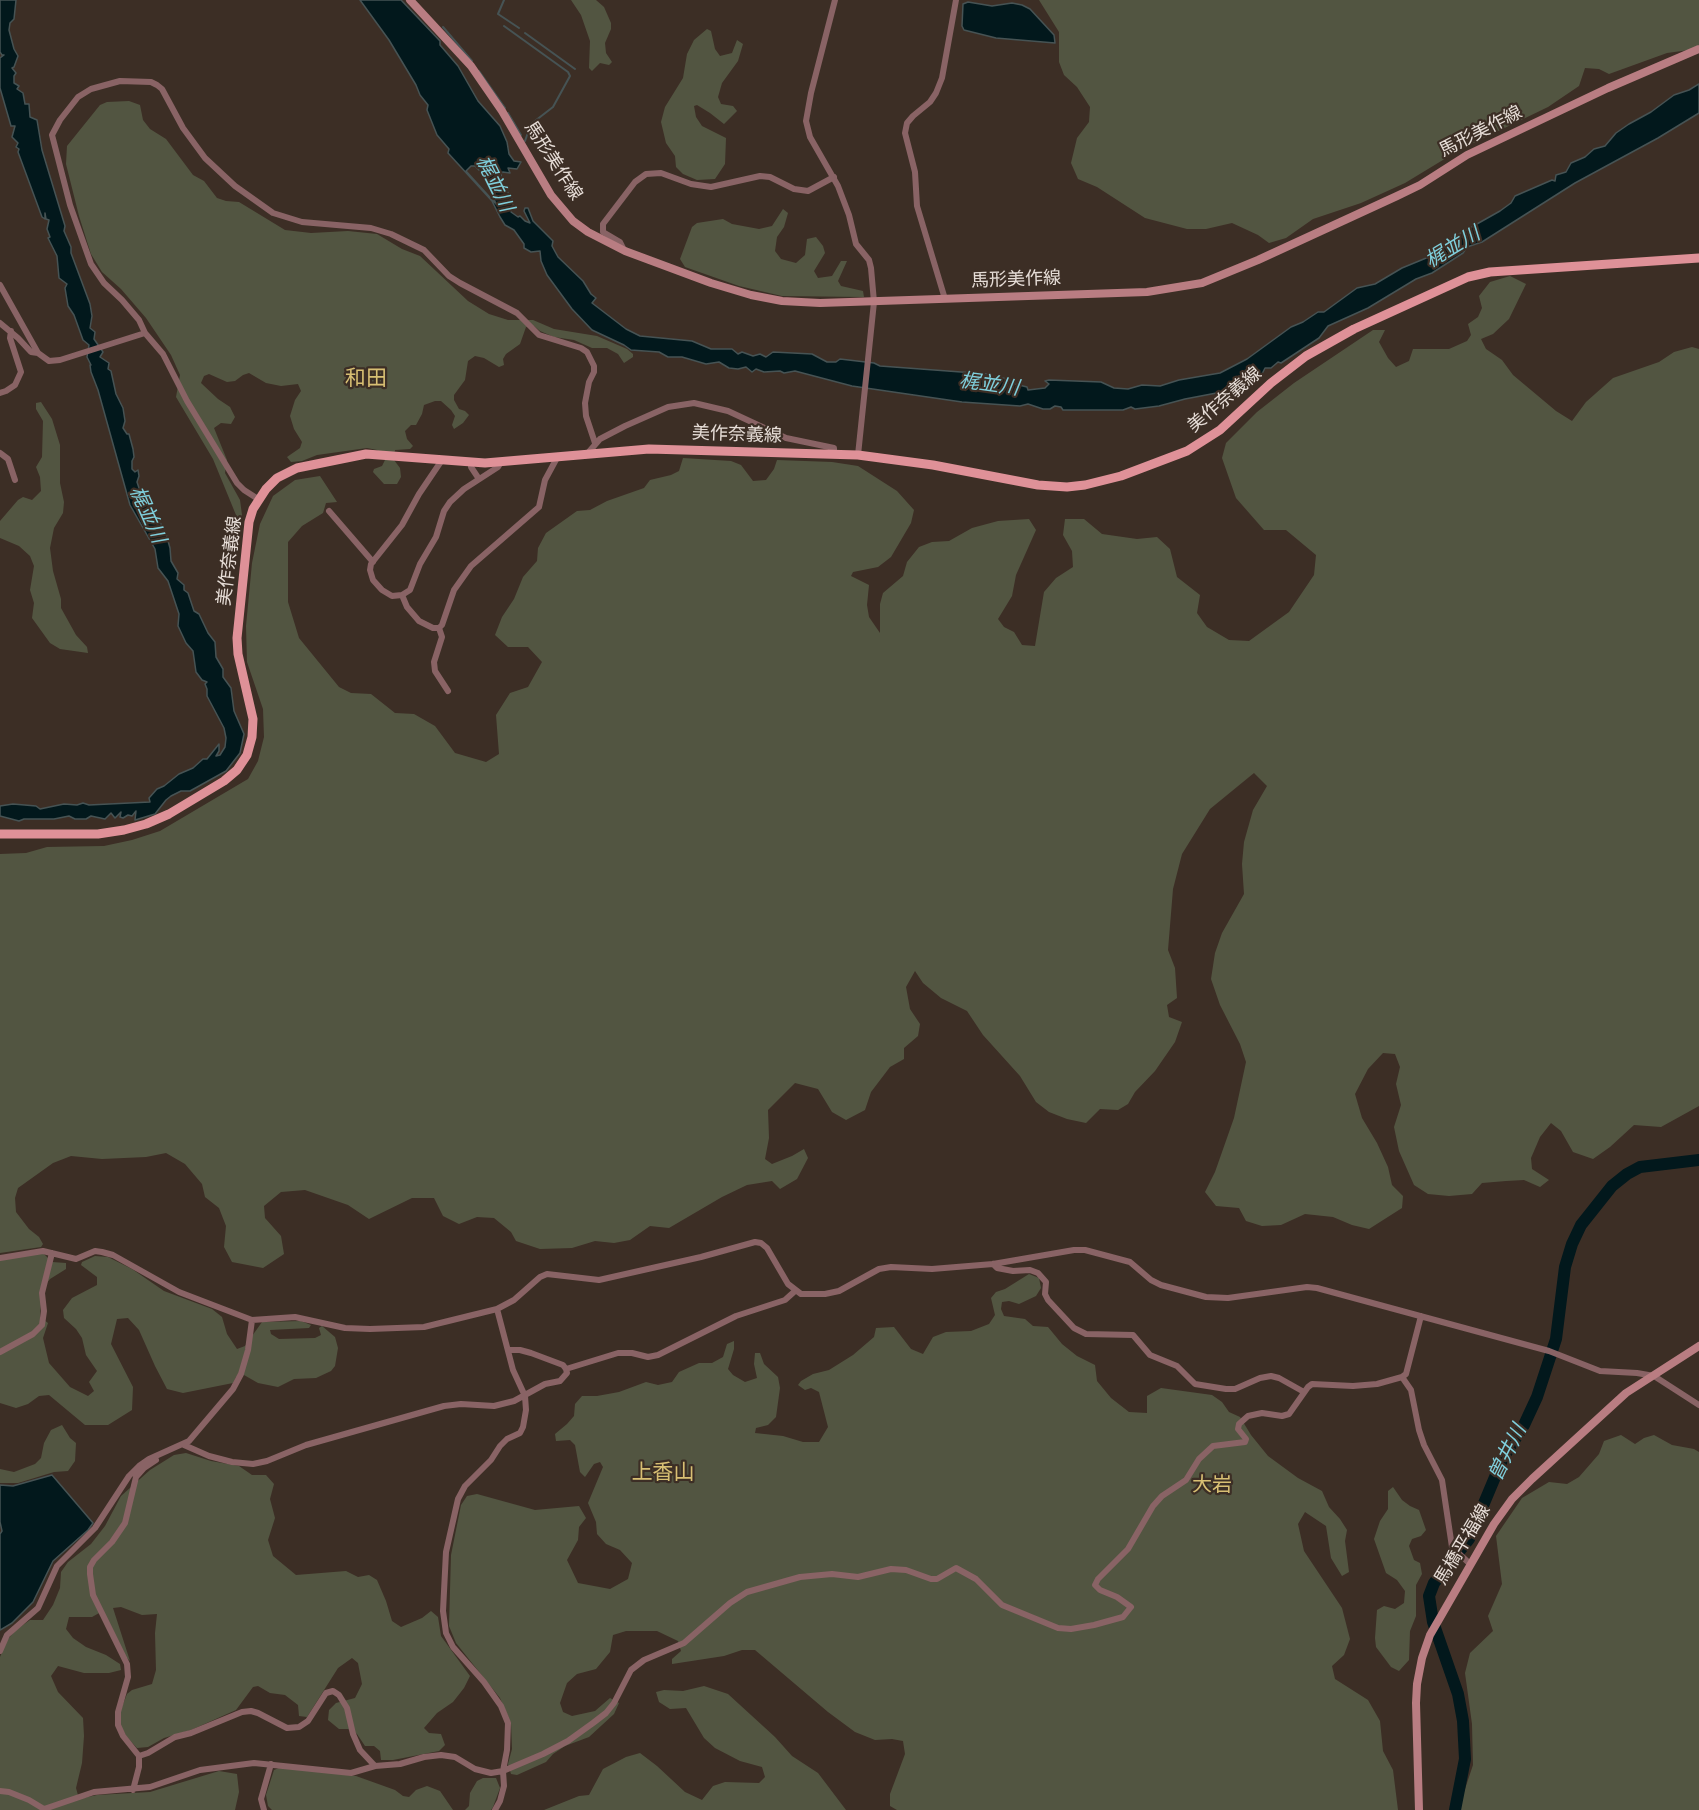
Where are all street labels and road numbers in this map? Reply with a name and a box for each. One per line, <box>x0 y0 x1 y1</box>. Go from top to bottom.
street label: 馬形美作線 <box>1436 102 1526 162</box>
street label: 馬形美作線 <box>519 117 587 205</box>
street label: 馬形美作線 <box>971 268 1061 292</box>
street label: 美作奈義線 <box>1184 363 1266 437</box>
street label: 美作奈義線 <box>692 423 782 447</box>
street label: 美作奈義線 <box>214 515 246 607</box>
street label: 馬橋平福線 <box>1431 1501 1495 1589</box>

